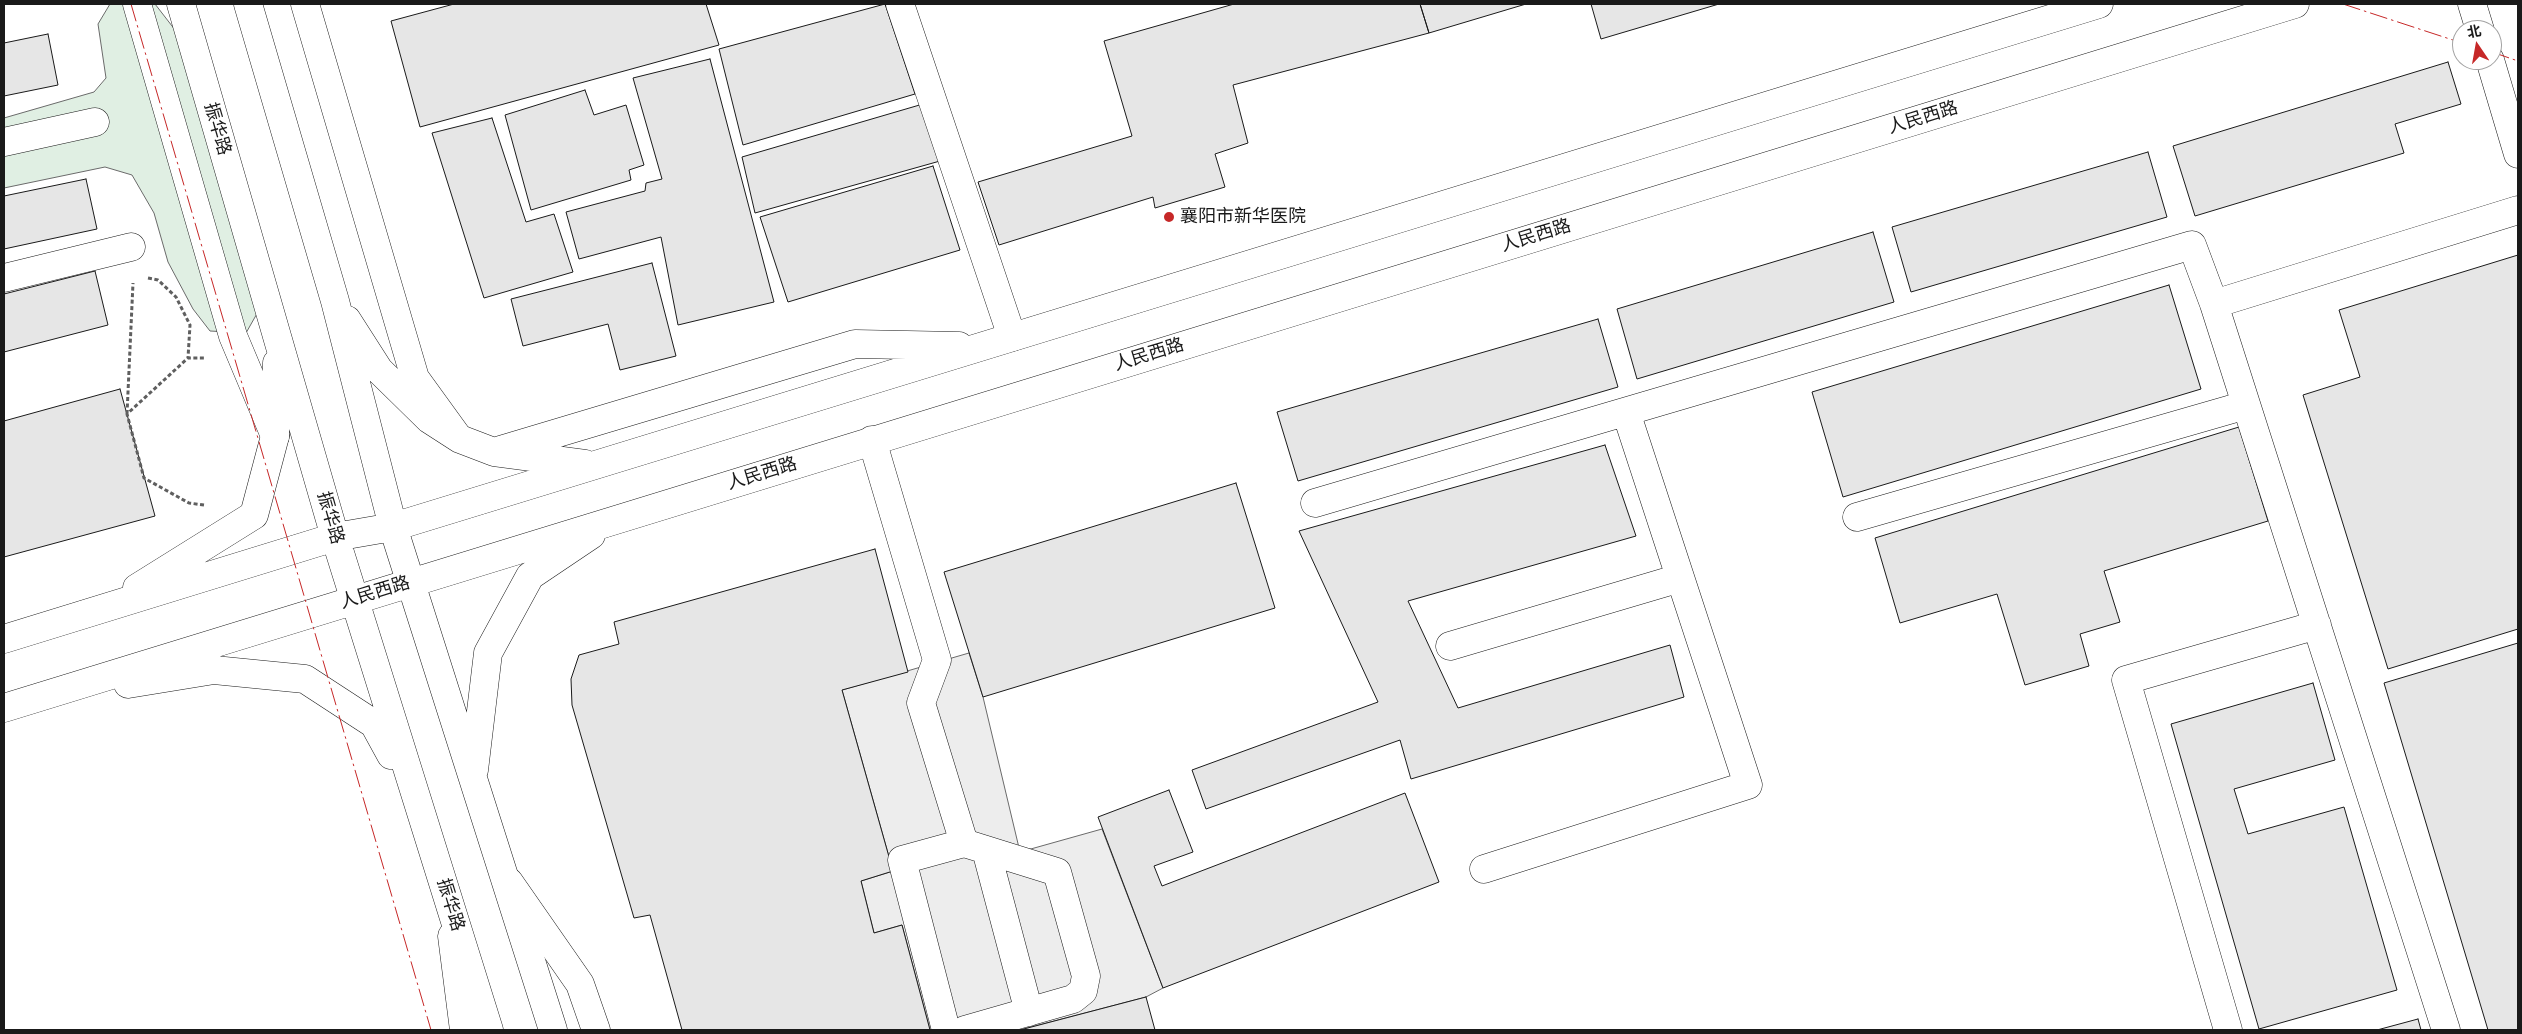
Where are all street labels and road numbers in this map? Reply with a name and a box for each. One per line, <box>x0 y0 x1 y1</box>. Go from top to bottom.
street label: 人民西路 <box>1885 97 1961 139</box>
street label: 振华路 <box>199 100 235 158</box>
street label: 人民西路 <box>1498 215 1574 257</box>
street label: 人民西路 <box>1111 334 1187 376</box>
street label: 人民西路 <box>724 453 800 495</box>
street label: 振华路 <box>312 489 348 547</box>
street label: 人民西路 <box>337 572 413 614</box>
street label: 振华路 <box>432 876 468 934</box>

